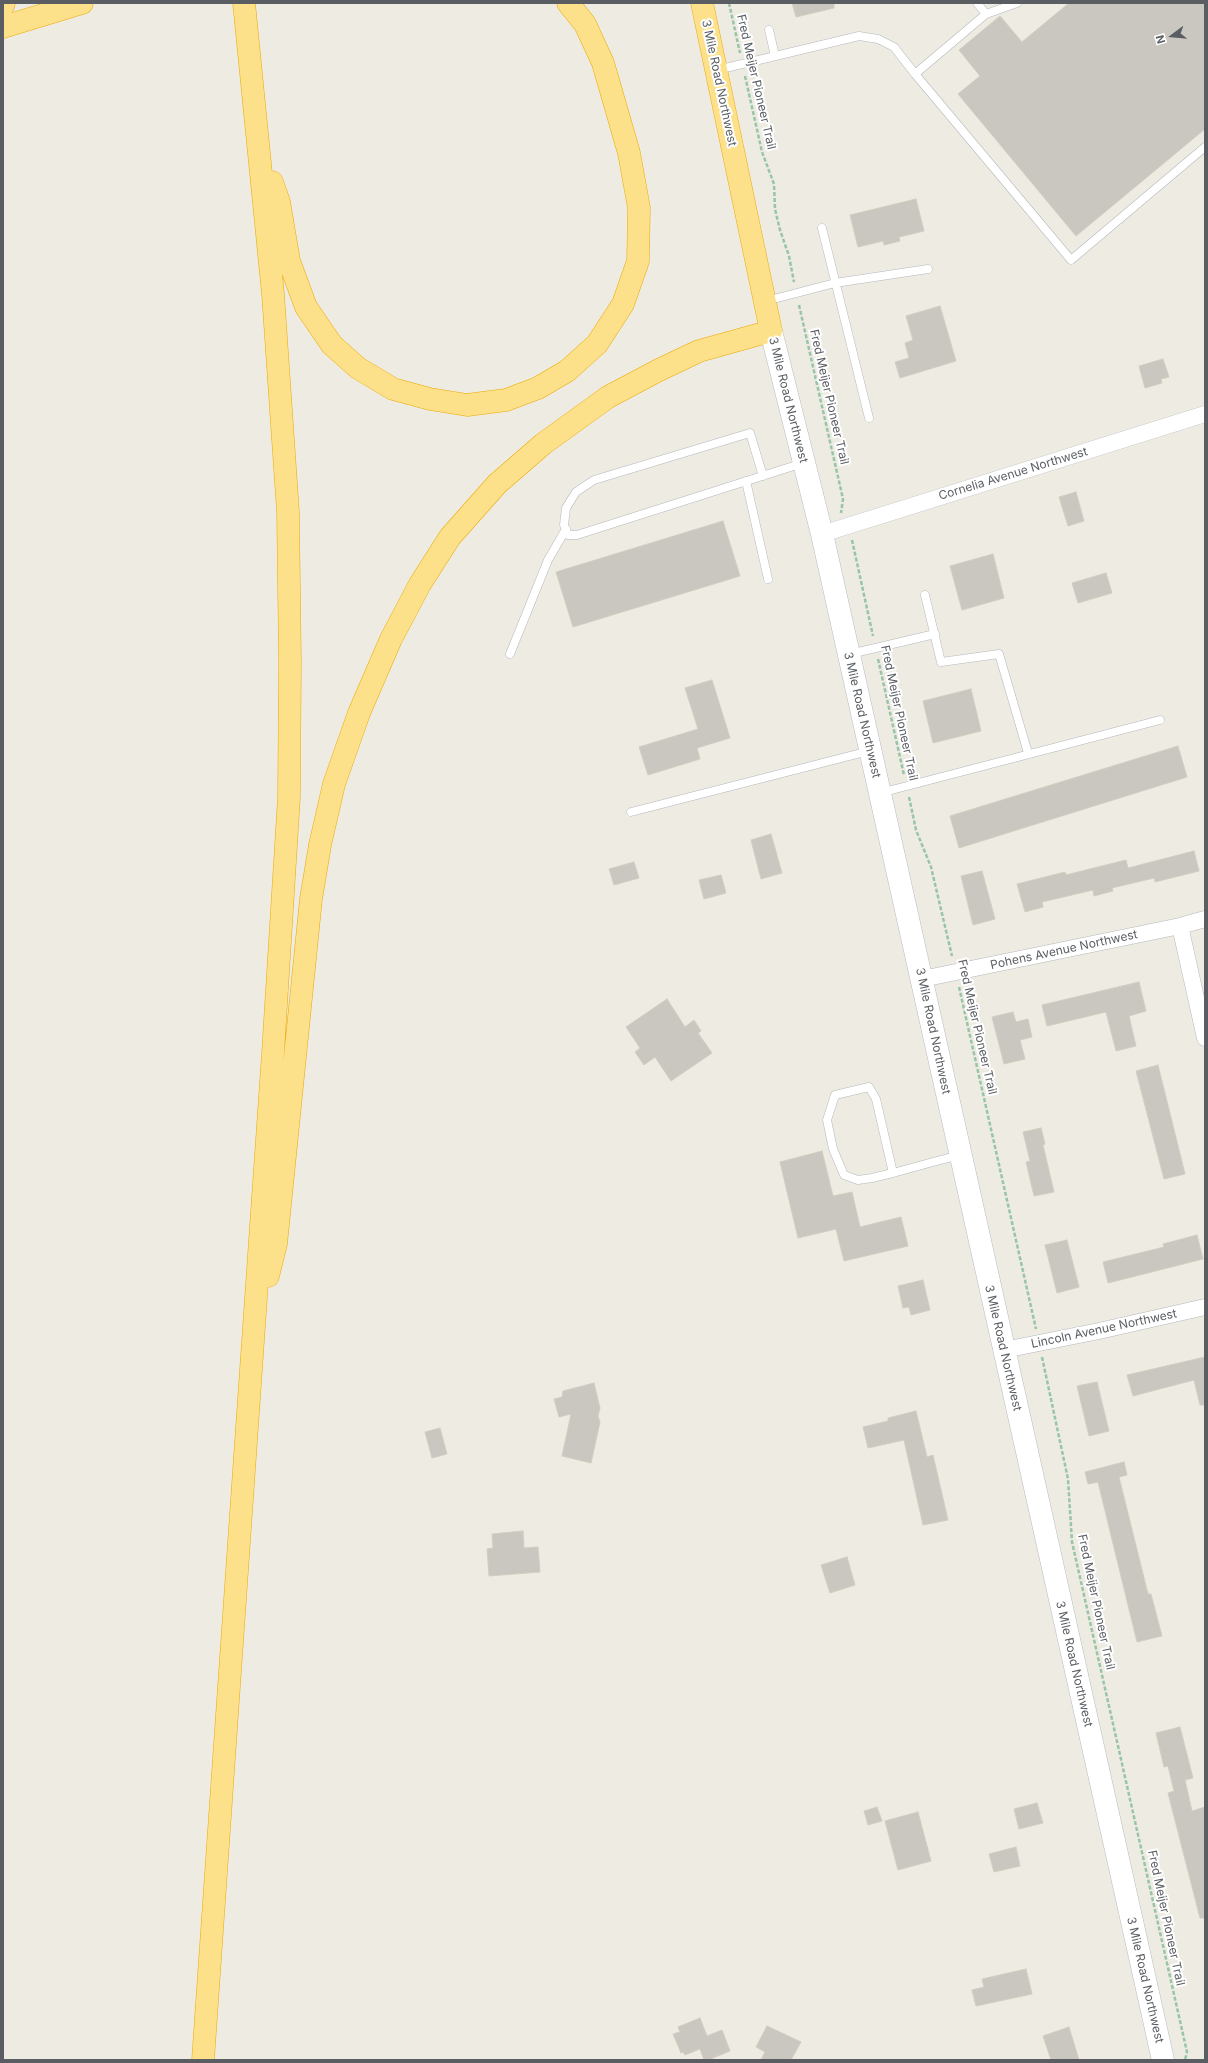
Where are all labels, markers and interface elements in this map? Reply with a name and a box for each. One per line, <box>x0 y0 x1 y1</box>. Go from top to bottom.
street label: Fred Meijer Pioneer Trail <box>733 13 779 151</box>
north arrow <box>1152 16 1192 56</box>
street label: 3 Mile Road Northwest <box>699 18 739 148</box>
text: N <box>1153 33 1168 45</box>
street label: Fred Meijer Pioneer Trail <box>806 328 852 466</box>
street label: 3 Mile Road Northwest <box>765 336 811 464</box>
street label: Cornelia Avenue Northwest <box>937 444 1089 504</box>
street label: Fred Meijer Pioneer Trail <box>878 644 920 782</box>
street label: 3 Mile Road Northwest <box>840 651 884 779</box>
street label: Pohens Avenue Northwest <box>989 927 1139 973</box>
street label: Fred Meijer Pioneer Trail <box>954 958 1000 1096</box>
street label: 3 Mile Road Northwest <box>913 966 953 1096</box>
street label: 3 Mile Road Northwest <box>981 1284 1025 1412</box>
street label: Lincoln Avenue Northwest <box>1030 1307 1178 1351</box>
street label: Fred Meijer Pioneer Trail <box>1075 1533 1117 1671</box>
street label: 3 Mile Road Northwest <box>1052 1600 1096 1728</box>
street label: Fred Meijer Pioneer Trail <box>1145 1849 1187 1987</box>
street label: 3 Mile Road Northwest <box>1123 1916 1167 2044</box>

